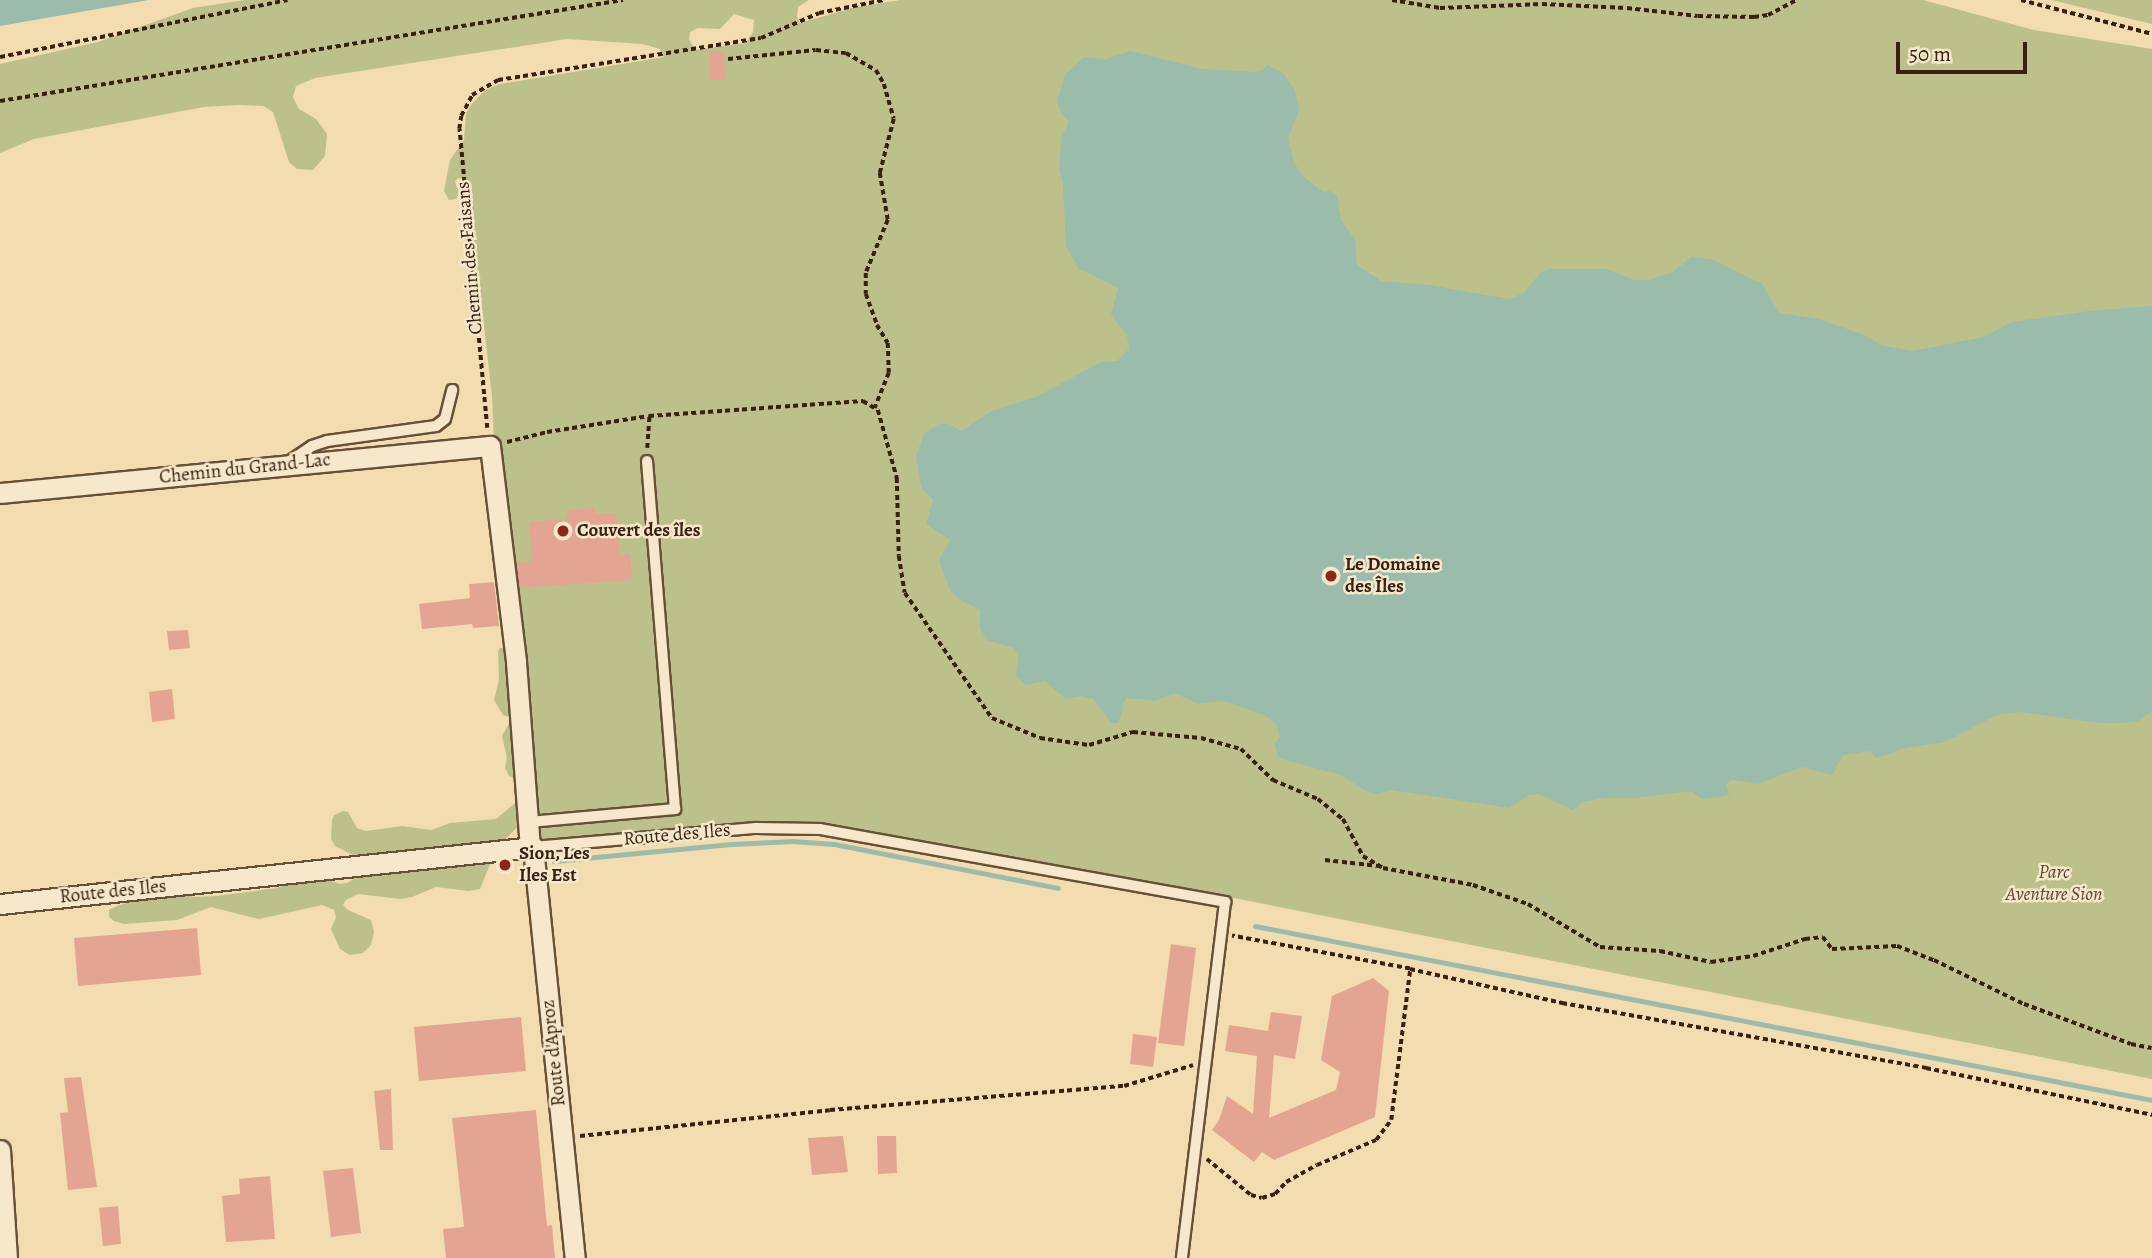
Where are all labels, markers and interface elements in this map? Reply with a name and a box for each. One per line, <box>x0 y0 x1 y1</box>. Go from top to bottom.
scale bar <box>1900 28 2031 72</box>
text: 50 m <box>1909 40 1951 68</box>
street label: Chemin des Faisans <box>452 180 488 336</box>
street label: Chemin du Grand-Lac <box>158 449 332 489</box>
place label: Couvert des îles <box>577 520 701 542</box>
marker: Couvert des îles <box>555 523 571 539</box>
place label: Le Domaine des Îles <box>1345 554 1440 598</box>
marker: Le Domaine des Îles <box>1323 568 1339 584</box>
street label: Route des Iles <box>623 819 731 851</box>
place label: Sion, Les Iles Est <box>519 843 590 887</box>
marker: Sion, Les Iles Est <box>497 857 513 873</box>
park label: Parc Aventure Sion <box>2006 862 2102 906</box>
street label: Route des Iles <box>59 875 167 909</box>
street label: Route d'Aproz <box>537 999 571 1107</box>

